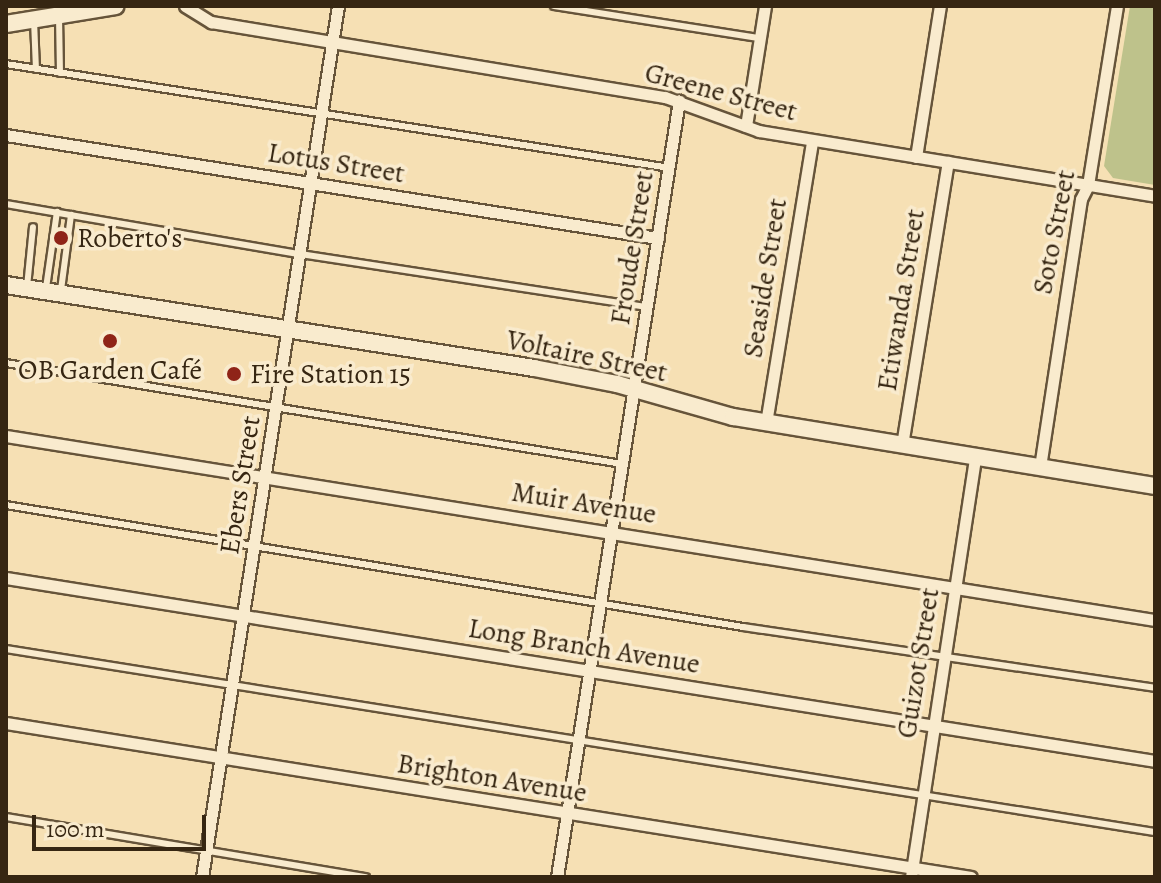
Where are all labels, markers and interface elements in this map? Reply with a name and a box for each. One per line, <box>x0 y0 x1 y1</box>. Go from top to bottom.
street label: Greene Street <box>641 56 801 128</box>
street label: Lotus Street <box>265 136 407 190</box>
street label: Soto Street <box>1026 167 1082 297</box>
street label: Froude Street <box>603 169 661 327</box>
street label: Seaside Street <box>736 196 794 360</box>
street label: Etiwanda Street <box>870 207 932 393</box>
place label: Roberto's <box>77 221 182 255</box>
marker: Roberto's <box>52 229 70 247</box>
street label: Voltaire Street <box>504 323 670 389</box>
marker: OB Garden Café <box>101 332 119 350</box>
place label: OB Garden Café <box>18 353 202 387</box>
place label: Fire Station 15 <box>250 357 411 391</box>
marker: Fire Station 15 <box>225 365 243 383</box>
street label: Ebers Street <box>212 413 268 557</box>
street label: Muir Avenue <box>509 475 659 531</box>
street label: Guizot Street <box>890 585 946 741</box>
street label: Long Branch Avenue <box>466 611 702 681</box>
street label: Brighton Avenue <box>395 746 589 810</box>
scale bar <box>36 799 210 849</box>
text: 100 m <box>46 813 105 845</box>

